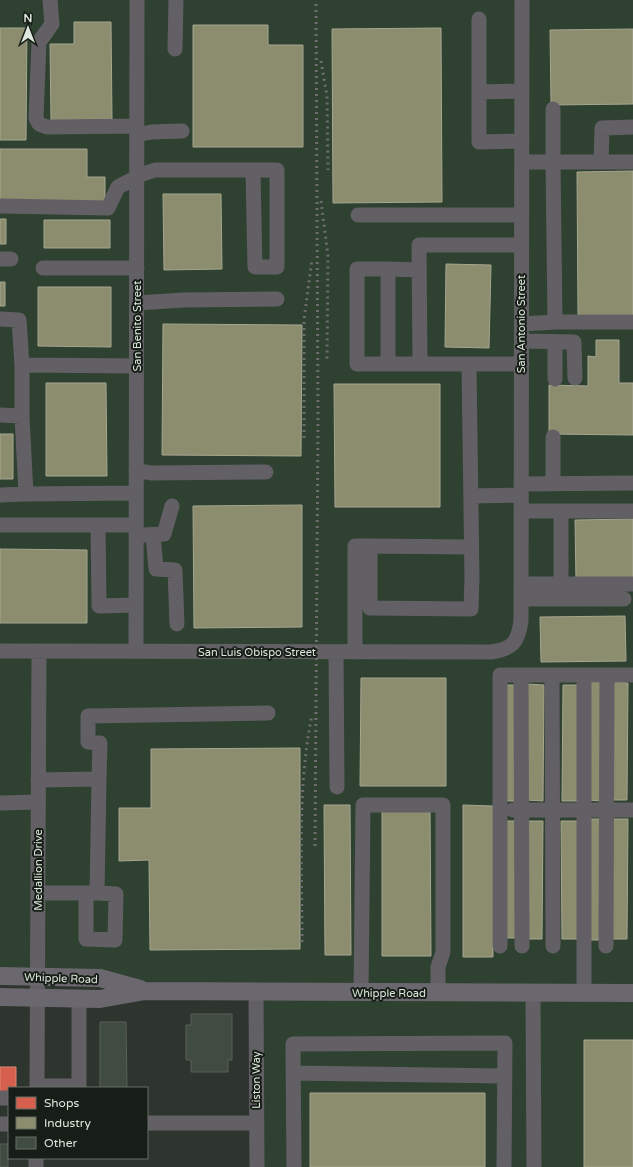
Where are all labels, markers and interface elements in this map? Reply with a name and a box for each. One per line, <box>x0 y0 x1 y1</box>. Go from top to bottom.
north arrow <box>8 8 48 48</box>
text: N <box>24 12 32 25</box>
street label: San Antonio Street <box>515 275 528 373</box>
street label: San Benito Street <box>131 281 144 371</box>
street label: San Luis Obispo Street <box>198 646 316 659</box>
street label: Medallion Drive <box>32 829 45 911</box>
street label: Whipple Road <box>24 971 98 986</box>
street label: Whipple Road <box>352 987 426 1000</box>
street label: Liston Way <box>250 1051 263 1109</box>
legend <box>8 1087 148 1159</box>
text: Shops <box>44 1096 79 1110</box>
text: Industry <box>44 1116 91 1130</box>
text: Other <box>44 1136 77 1150</box>

